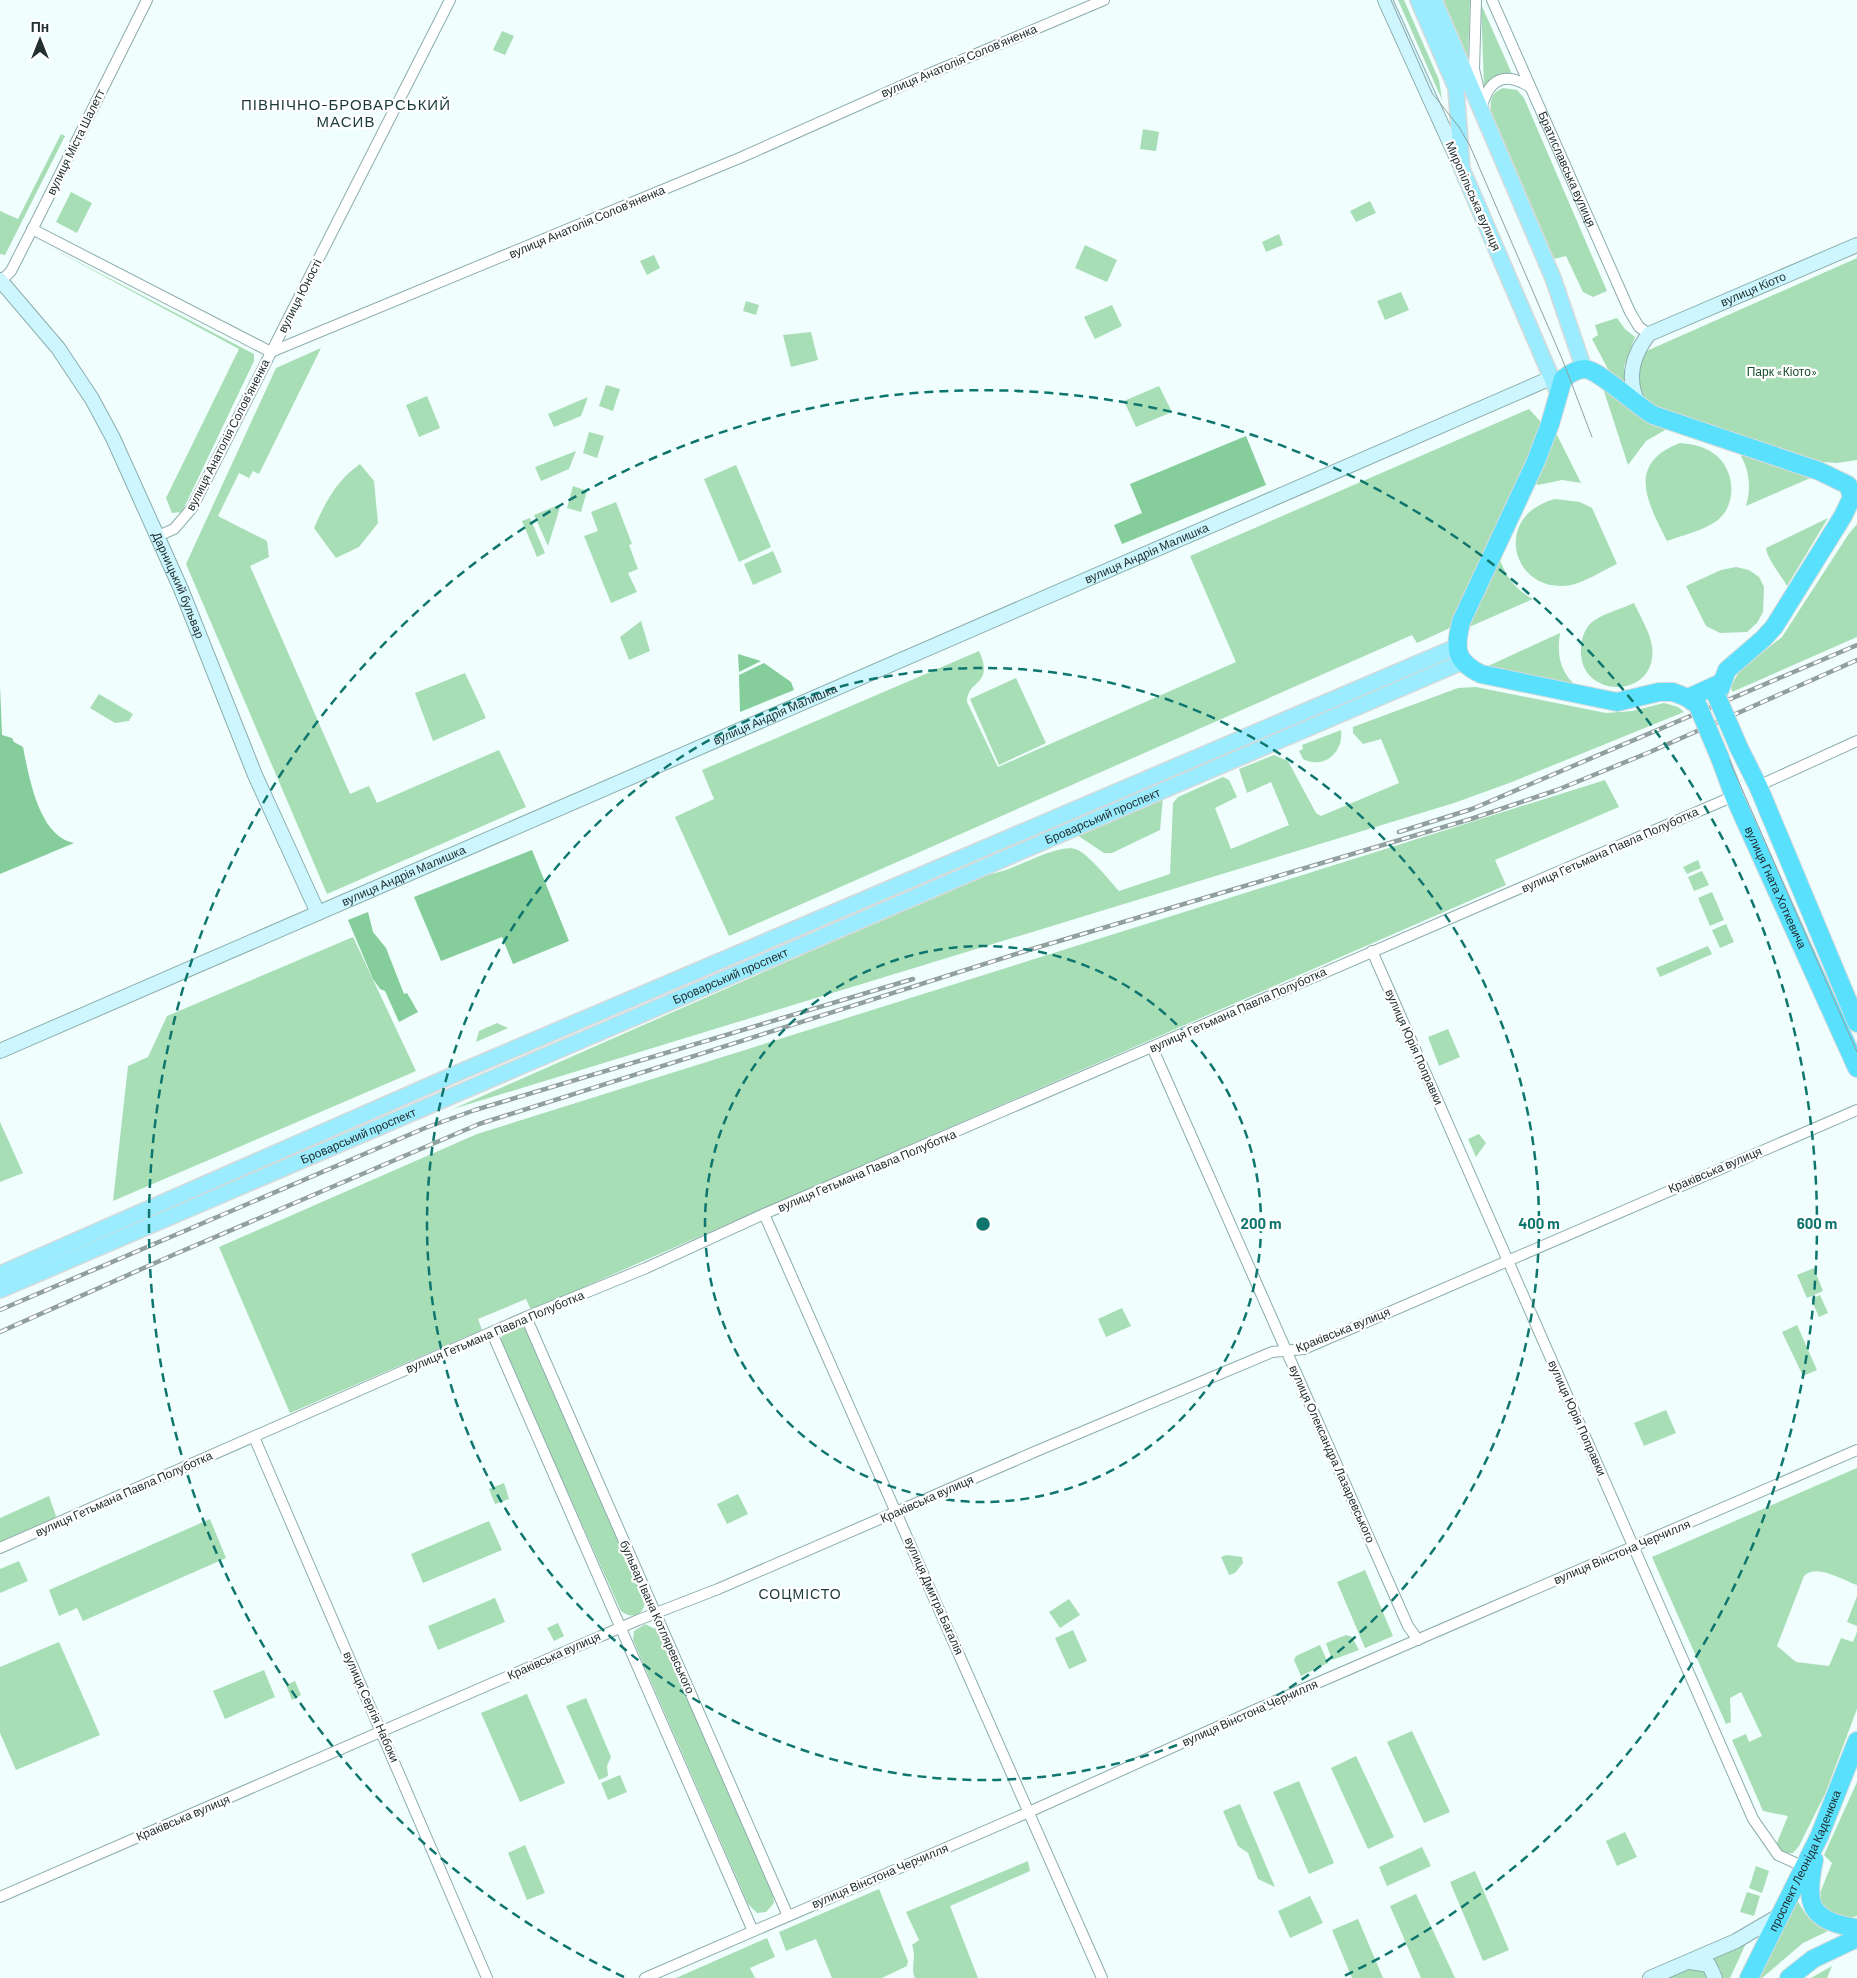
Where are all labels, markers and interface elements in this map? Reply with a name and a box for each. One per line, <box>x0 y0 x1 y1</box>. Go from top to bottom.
north arrow <box>15 15 65 65</box>
text: Пн <box>31 18 49 35</box>
street label: вулиця Анатолія Соловʼяненка <box>878 21 1039 100</box>
street label: вулиця Міста Шалетт <box>43 86 108 197</box>
district label: ПІВНІЧНО-БРОВАРСЬКИЙ МАСИВ <box>241 95 451 130</box>
street label: Братиславська вулиця <box>1536 109 1599 229</box>
street label: Миропільська вулиця <box>1443 139 1504 253</box>
street label: вулиця Анатолія Соловʼяненка <box>506 182 667 261</box>
street label: вулиця Юності <box>275 256 325 335</box>
street label: вулиця Кіото <box>1718 268 1788 309</box>
street label: вулиця Анатолія Соловʼяненка <box>183 356 273 513</box>
park label: Парк «Кіото» <box>1747 364 1817 379</box>
street label: вулиця Андрія Малишка <box>1082 519 1211 586</box>
street label: Дарницький бульвар <box>149 529 208 641</box>
street label: вулиця Андрія Малишка <box>711 681 839 747</box>
street label: Броварський проспект <box>1042 784 1162 846</box>
street label: вулиця Гетьмана Павла Полуботка <box>1519 803 1701 895</box>
street label: вулиця Гната Хоткевича <box>1743 824 1810 951</box>
street label: вулиця Андрія Малишка <box>339 842 468 908</box>
street label: Броварський проспект <box>670 944 790 1006</box>
street label: вулиця Гетьмана Павла Полуботка <box>1147 963 1329 1055</box>
street label: вулиця Юрія Поправки <box>1382 987 1447 1107</box>
street label: Броварський проспект <box>298 1104 418 1166</box>
street label: вулиця Гетьмана Павла Полуботка <box>775 1126 959 1215</box>
street label: Краківська вулиця <box>1666 1143 1764 1196</box>
text: 200 m <box>1240 1214 1282 1232</box>
text: 400 m <box>1518 1214 1560 1232</box>
text: 600 m <box>1797 1214 1837 1232</box>
centre of rings <box>974 1215 992 1233</box>
street label: вулиця Гетьмана Павла Полуботка <box>403 1287 587 1376</box>
street label: Краківська вулиця <box>1294 1304 1392 1355</box>
street label: вулиця Юрія Поправки <box>1545 1358 1610 1478</box>
street label: вулиця Олександра Лазаревського <box>1286 1363 1379 1545</box>
street label: вулиця Гетьмана Павла Полуботка <box>33 1447 215 1539</box>
street label: Краківська вулиця <box>878 1471 976 1526</box>
street label: вулиця Вінстона Черчилля <box>1551 1516 1692 1587</box>
street label: вулиця Дмитра Багалія <box>902 1535 967 1657</box>
street label: бульвар Івана Котляревського <box>617 1538 698 1696</box>
district label: СОЦМІСТО <box>758 1585 842 1602</box>
street label: Краківська вулиця <box>505 1628 603 1683</box>
street label: вулиця Сергія Набоки <box>340 1649 403 1765</box>
street label: вулиця Вінстона Черчилля <box>1180 1676 1320 1749</box>
street label: проспект Леоніда Каденюка <box>1765 1788 1843 1933</box>
street label: Краківська вулиця <box>134 1791 232 1844</box>
street label: вулиця Вінстона Черчилля <box>809 1840 950 1911</box>

